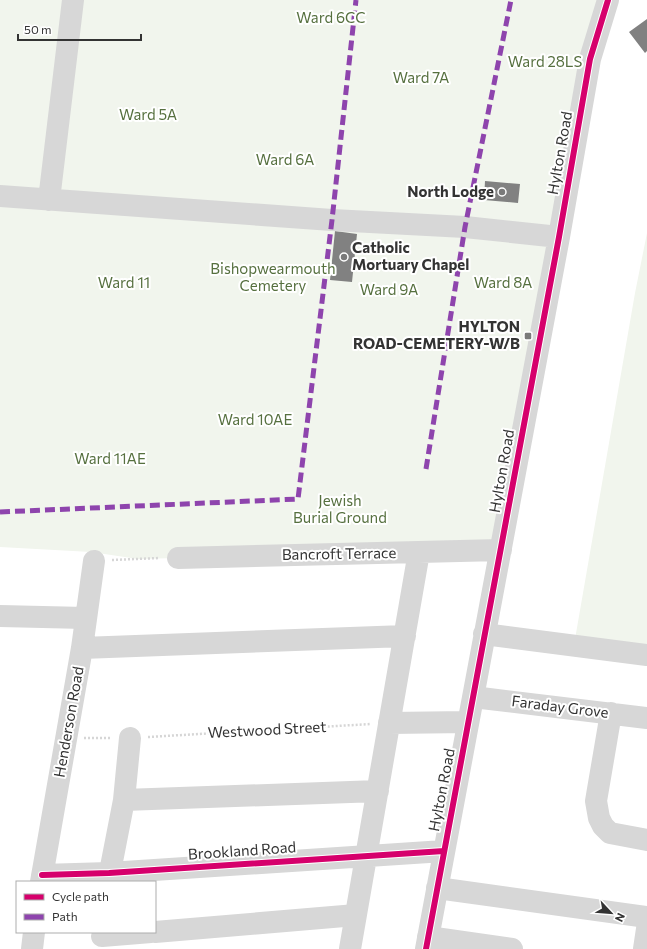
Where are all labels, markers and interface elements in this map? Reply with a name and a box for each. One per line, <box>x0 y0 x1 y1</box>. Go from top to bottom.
park label: Ward 6CC <box>296 8 366 26</box>
scale bar <box>18 16 141 42</box>
text: 50 m <box>24 22 52 36</box>
park label: Ward 28LS <box>508 52 582 70</box>
park label: Ward 7A <box>393 68 449 86</box>
park label: Ward 5A <box>119 105 177 123</box>
street label: Hylton Road <box>543 110 575 196</box>
park label: Ward 6A <box>256 150 314 168</box>
place label: North Lodge <box>407 182 494 200</box>
marker: North Lodge <box>497 187 507 197</box>
place label: Catholic Mortuary Chapel <box>352 238 469 273</box>
marker: Catholic Mortuary Chapel <box>339 252 349 262</box>
park label: Bishopwearmouth Cemetery <box>210 259 336 294</box>
park label: Ward 11 <box>98 273 150 291</box>
park label: Ward 8A <box>474 273 532 291</box>
park label: Ward 9A <box>360 280 418 298</box>
place label: HYLTON ROAD-CEMETERY-W/B <box>353 317 520 352</box>
marker: HYLTON ROAD-CEMETERY-W/B <box>523 331 533 341</box>
park label: Ward 10AE <box>218 410 292 428</box>
street label: Hylton Road <box>485 428 517 514</box>
park label: Ward 11AE <box>74 449 146 467</box>
park label: Jewish Burial Ground <box>293 491 387 526</box>
street label: Bancroft Terrace <box>282 543 396 563</box>
street label: Henderson Road <box>49 665 87 779</box>
street label: Faraday Grove <box>511 691 610 721</box>
street label: Westwood Street <box>207 717 327 741</box>
street label: Hylton Road <box>424 747 458 833</box>
street label: Brookland Road <box>187 837 297 863</box>
legend <box>16 881 156 933</box>
text: Cycle path <box>52 889 109 903</box>
north arrow <box>591 893 631 933</box>
text: Path <box>52 909 78 923</box>
text: N <box>613 911 628 924</box>

